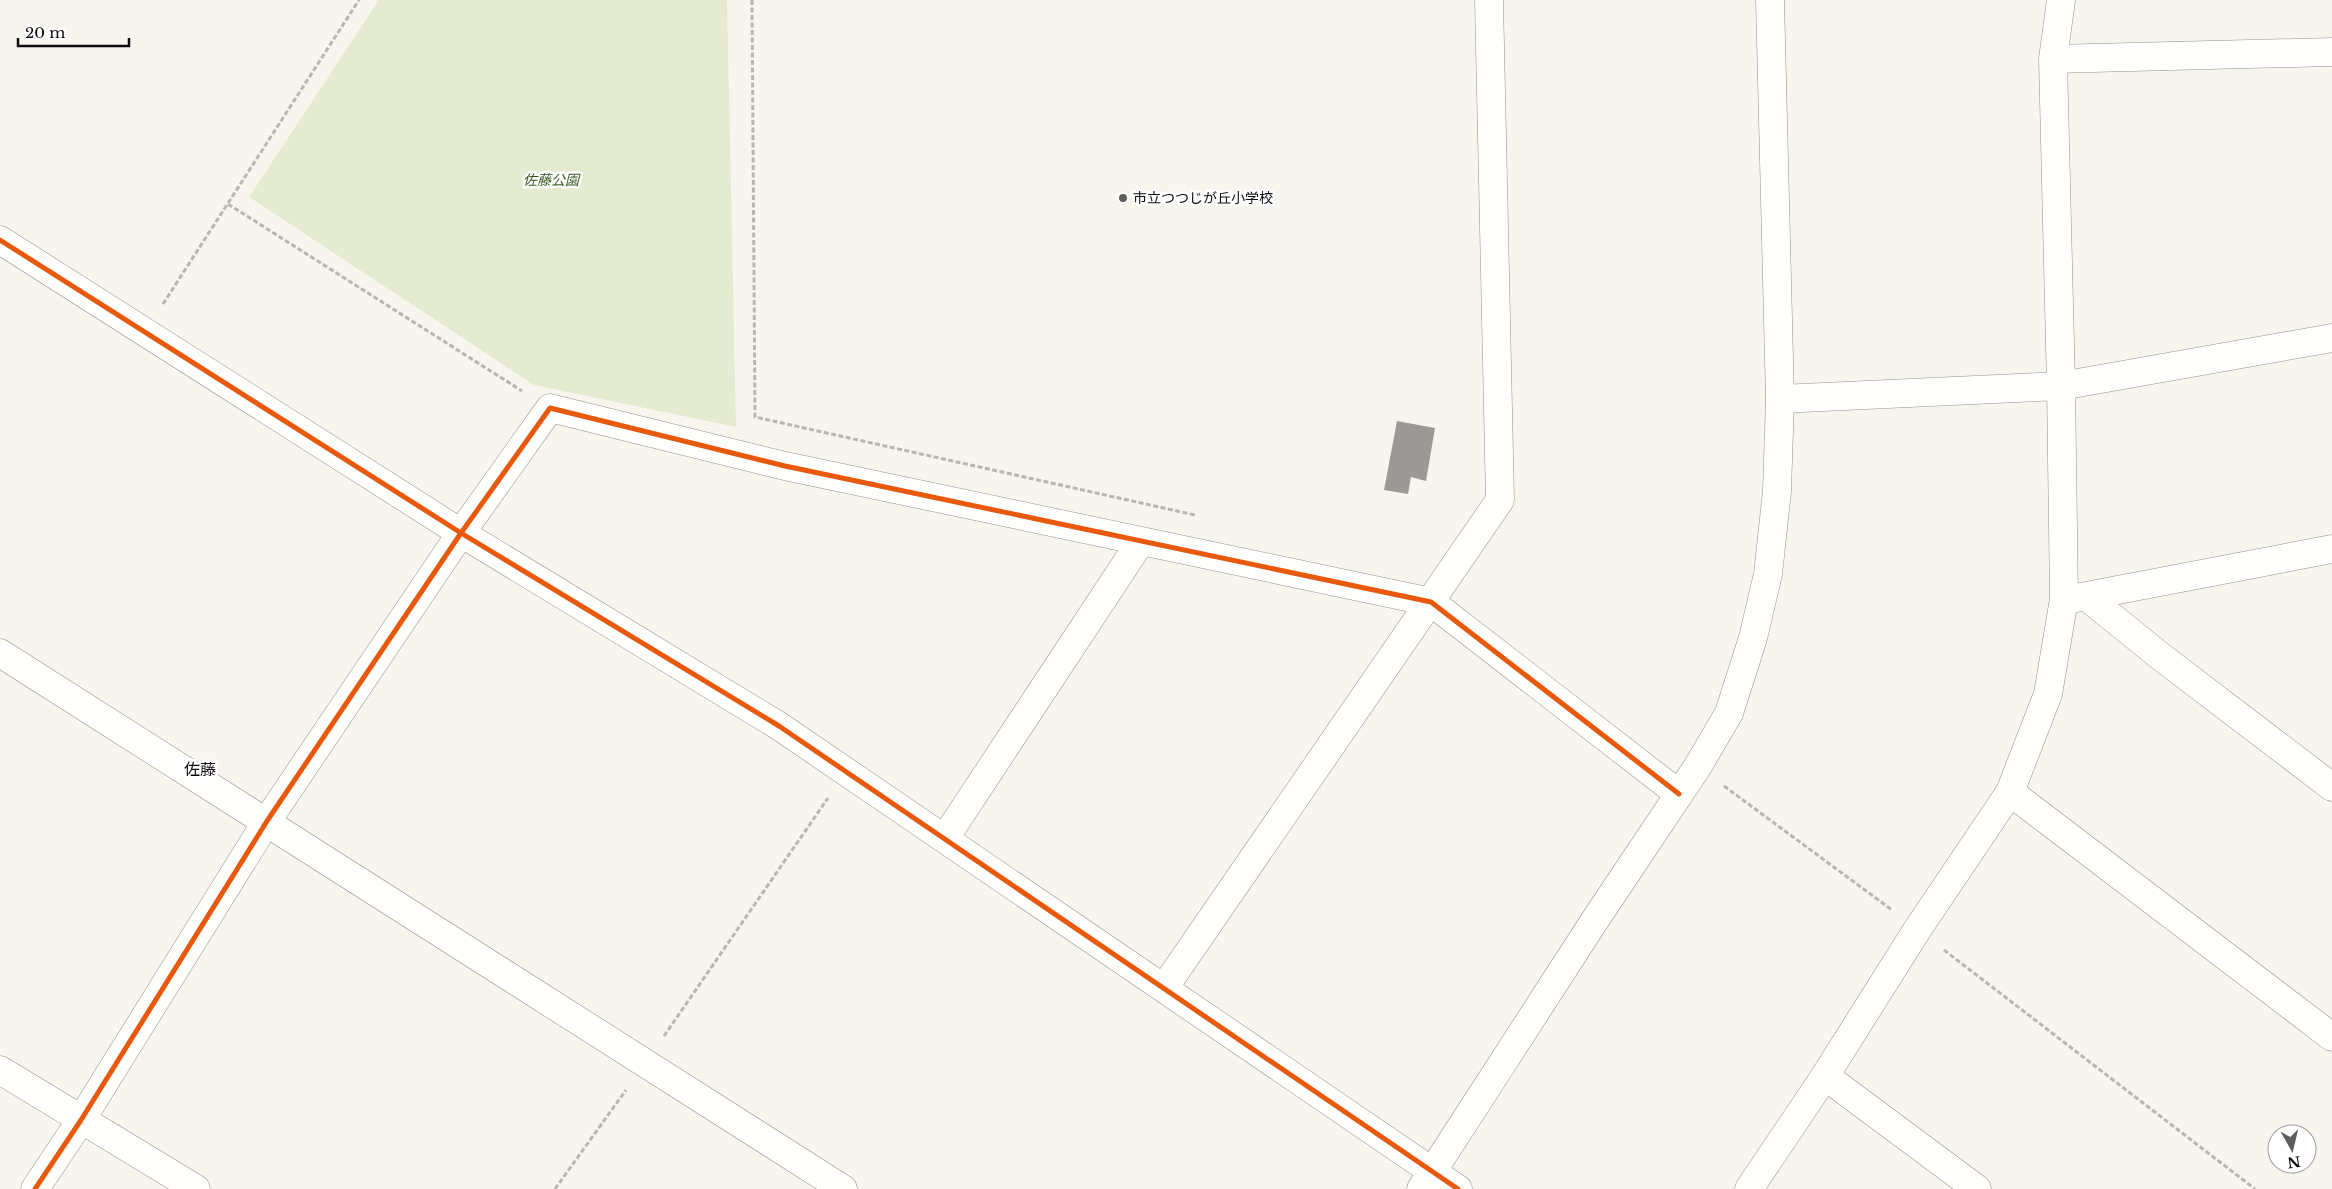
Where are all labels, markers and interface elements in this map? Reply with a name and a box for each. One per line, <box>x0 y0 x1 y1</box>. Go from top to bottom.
scale bar <box>18 15 129 47</box>
text: 20 m <box>25 23 65 42</box>
park label: 佐藤公園 <box>523 171 581 189</box>
place label: 市立つつじが丘小学校 <box>1133 189 1273 207</box>
marker: 市立つつじが丘小学校 <box>1117 192 1129 204</box>
district label: 佐藤 <box>184 759 216 779</box>
north arrow <box>2267 1124 2317 1174</box>
text: N <box>2286 1152 2302 1172</box>

